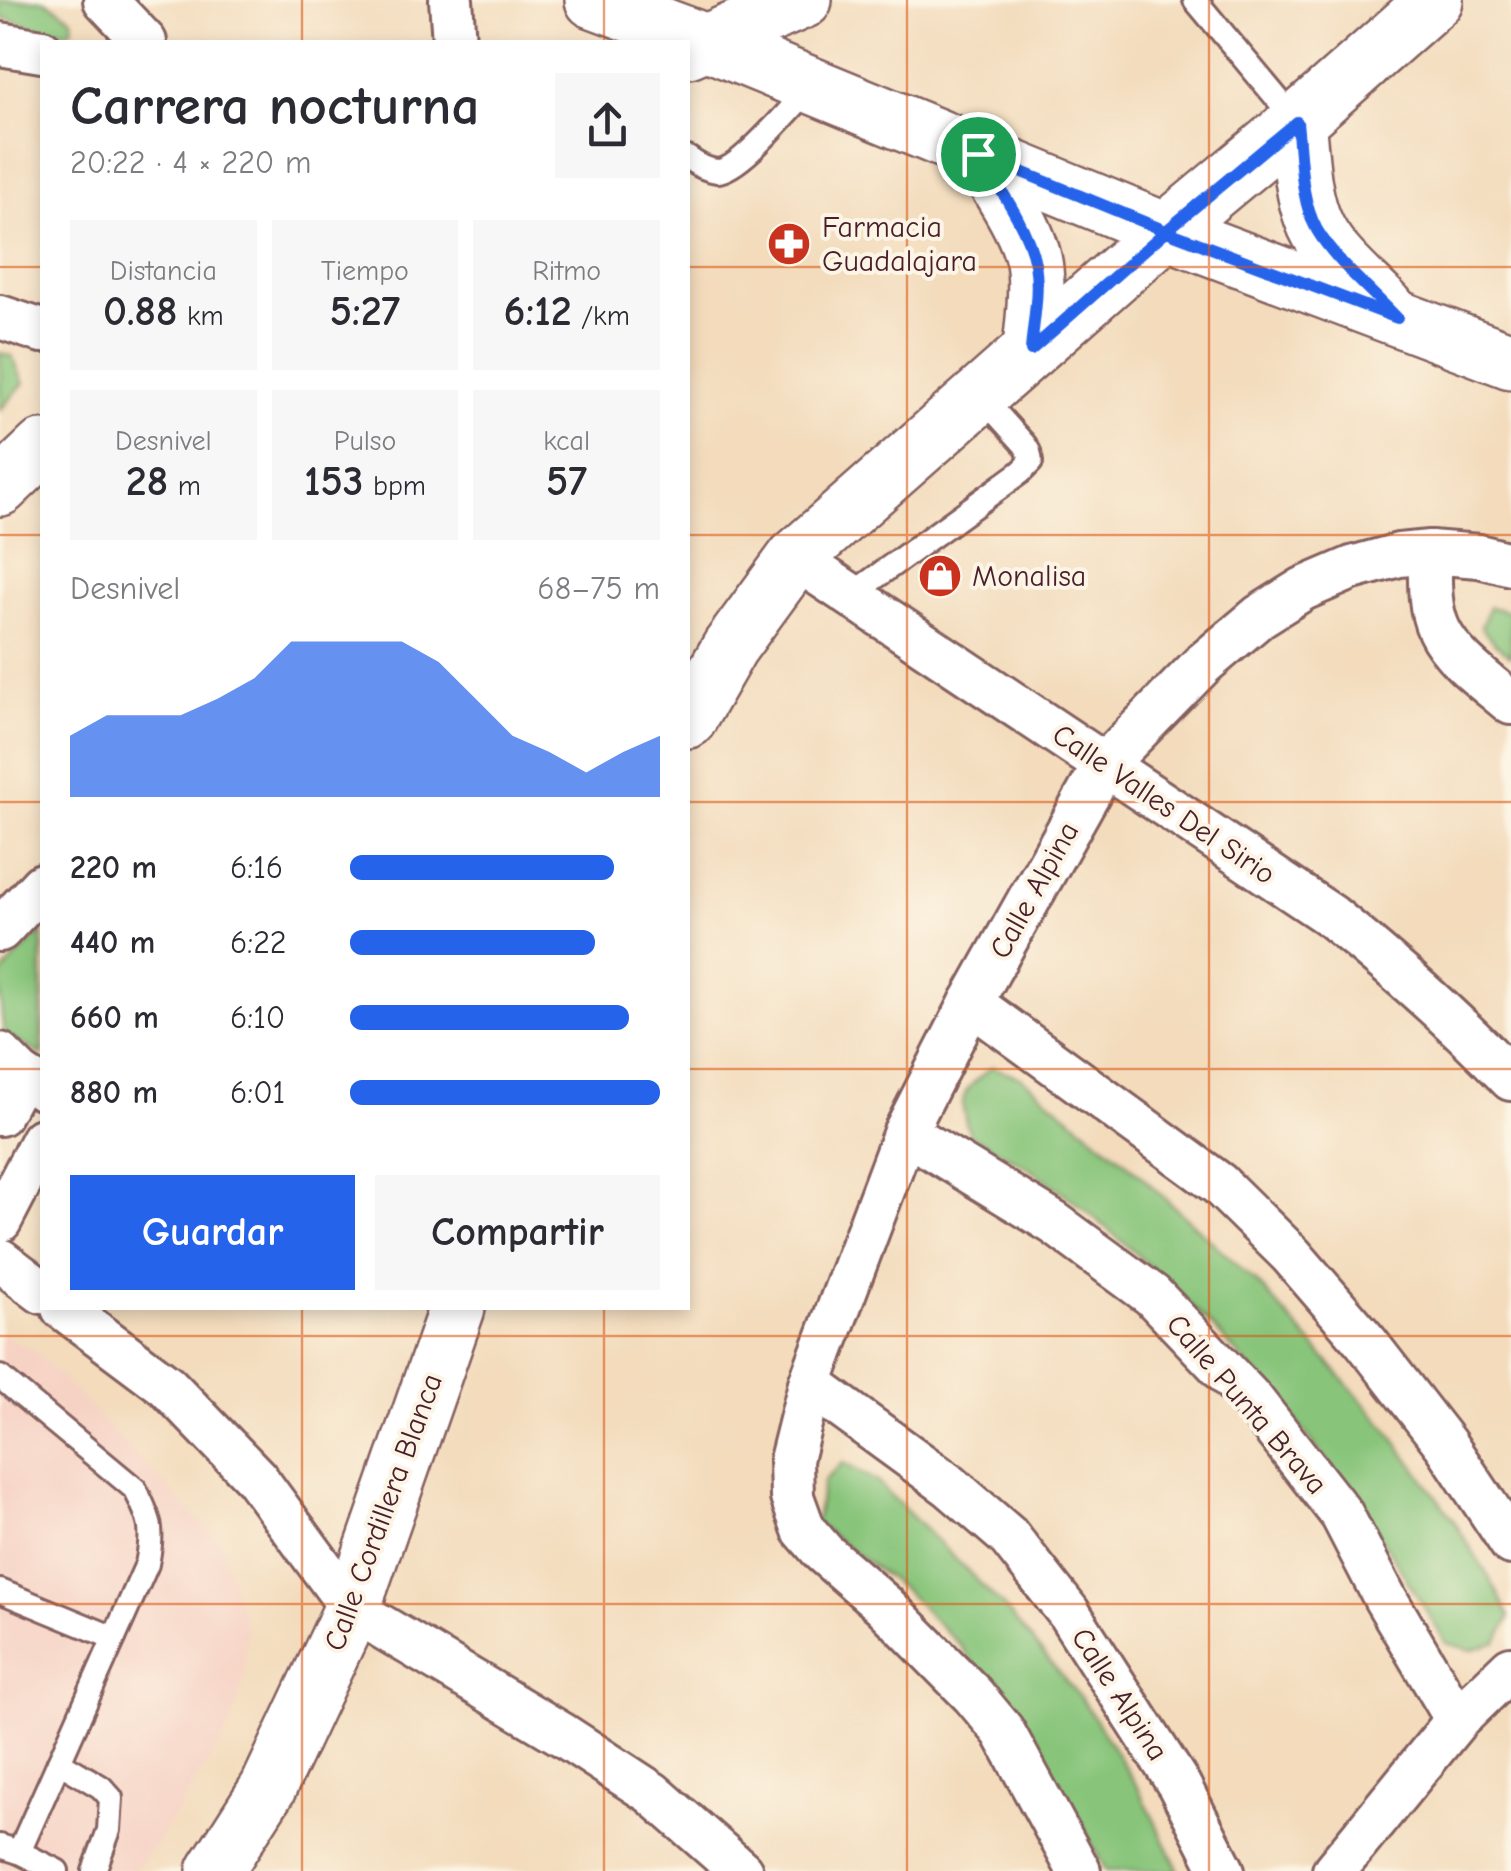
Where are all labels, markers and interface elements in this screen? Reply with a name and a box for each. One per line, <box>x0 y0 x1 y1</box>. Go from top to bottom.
button: share <box>555 73 660 178</box>
text: Carrera nocturna <box>70 74 479 138</box>
pin <box>936 112 1021 197</box>
icon: arrive <box>951 127 1006 182</box>
text: 20:22 · 4 × 220 m <box>70 144 312 181</box>
place label: Farmacia Guadalajara <box>822 210 977 279</box>
pharmacy icon: Farmacia Guadalajara <box>766 221 812 267</box>
text: Distancia <box>110 255 217 287</box>
text: Tiempo <box>321 255 409 287</box>
text: Ritmo <box>532 255 601 287</box>
text: 0.88 <box>103 287 178 336</box>
text: 5:27 <box>330 287 400 336</box>
text: 6:12 <box>503 287 572 336</box>
text: km <box>178 300 224 332</box>
text: /km <box>572 300 630 332</box>
text: Desnivel <box>115 425 212 457</box>
text: Pulso <box>334 425 396 457</box>
text: kcal <box>543 425 590 457</box>
text: 28 <box>126 457 168 506</box>
text: 153 <box>304 457 364 506</box>
text: 57 <box>546 457 587 506</box>
text: m <box>168 470 201 502</box>
text: bpm <box>364 470 426 502</box>
shop icon: Monalisa <box>917 553 963 599</box>
place label: Monalisa <box>972 559 1086 594</box>
text: Desnivel <box>70 570 180 607</box>
text: 68–75 m <box>537 570 660 607</box>
street label: Calle Valles Del Sirio <box>1046 717 1282 892</box>
street label: Calle Alpina <box>983 816 1086 965</box>
text: 220 m <box>70 849 157 886</box>
text: 6:16 <box>230 849 283 886</box>
text: 440 m <box>70 924 155 961</box>
text: 6:22 <box>230 924 287 961</box>
text: 660 m <box>70 999 159 1036</box>
text: 6:10 <box>230 999 285 1036</box>
text: 880 m <box>70 1074 158 1111</box>
text: 6:01 <box>230 1074 285 1111</box>
button: Guardar <box>70 1175 355 1290</box>
button: Compartir <box>375 1175 660 1290</box>
street label: Calle Punta Brava <box>1159 1307 1334 1501</box>
street label: Calle Cordillera Blanca <box>317 1369 450 1655</box>
street label: Calle Alpina <box>1064 1621 1175 1767</box>

